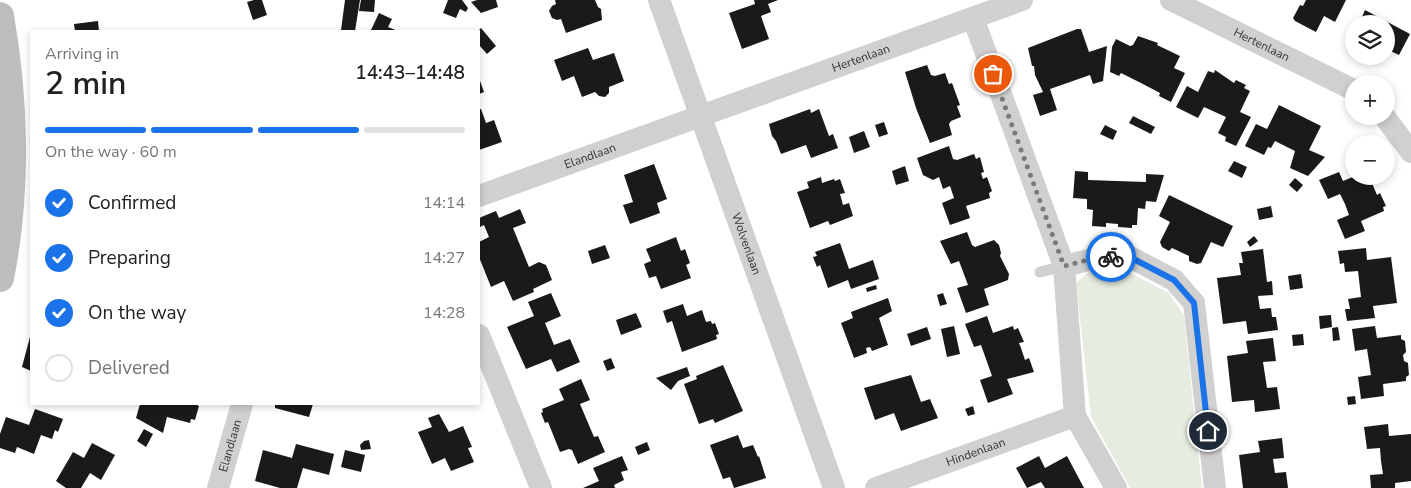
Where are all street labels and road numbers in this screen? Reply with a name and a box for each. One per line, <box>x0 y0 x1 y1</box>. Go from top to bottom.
street label: Hertenlaan <box>1231 24 1292 65</box>
street label: Hertenlaan <box>830 40 892 76</box>
street label: Elandlaan <box>562 139 618 173</box>
street label: Wolvenlaan <box>728 210 765 277</box>
street label: Elandlaan <box>215 418 245 474</box>
street label: Hindenlaan <box>944 434 1008 470</box>

